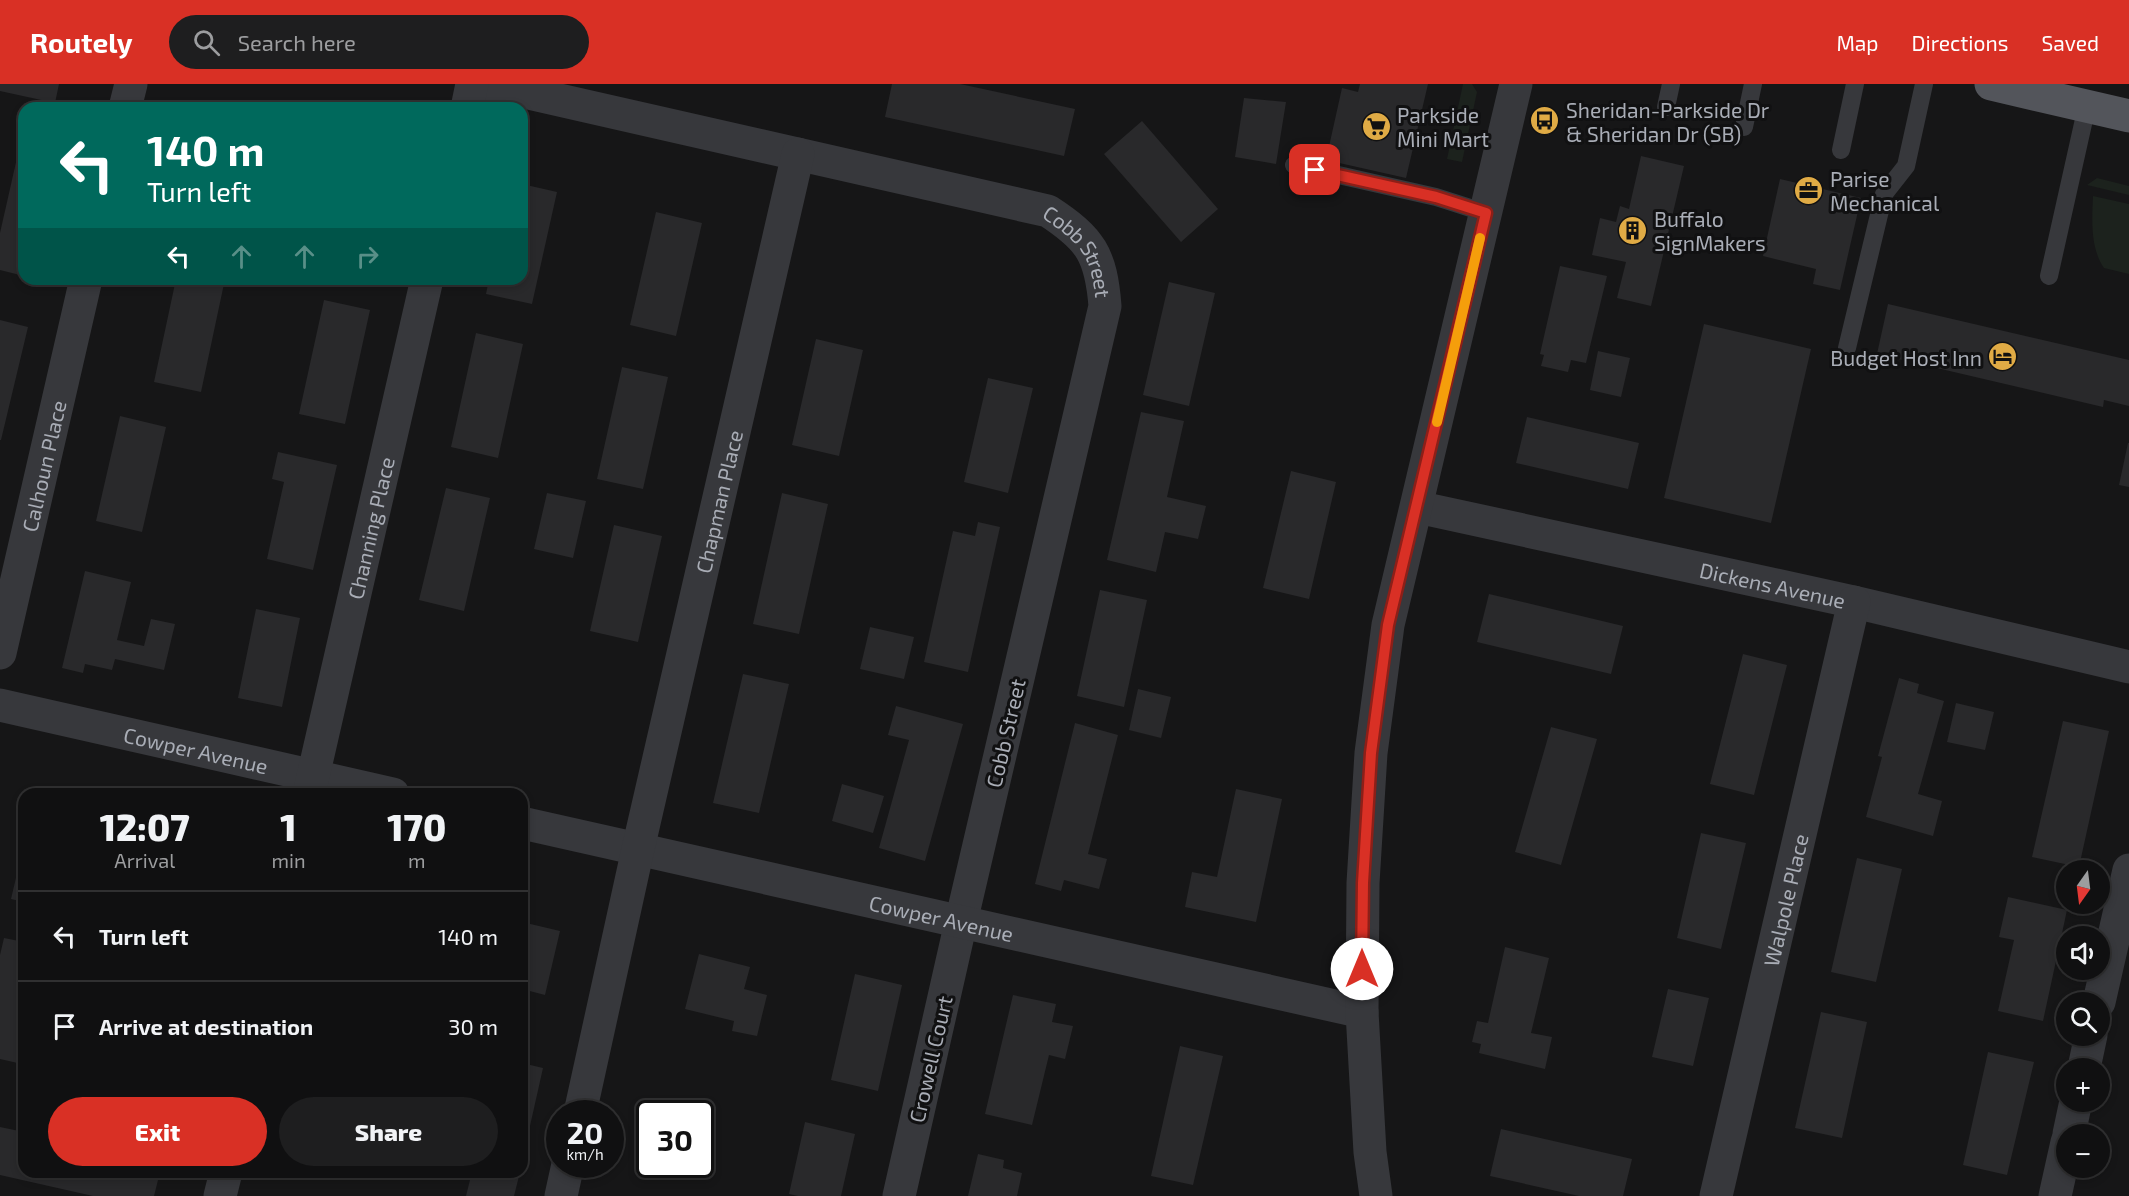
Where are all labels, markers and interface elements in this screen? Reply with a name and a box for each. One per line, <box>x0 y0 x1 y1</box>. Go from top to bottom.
search box <box>169 15 589 69</box>
text: Routely <box>30 25 133 59</box>
icon: search <box>190 26 223 59</box>
text: Search here <box>238 29 356 55</box>
text: Map <box>1836 30 1879 55</box>
text: Directions <box>1912 30 2008 55</box>
text: Saved <box>2041 30 2099 55</box>
place label: Sheridan-Parkside Dr & Sheridan Dr (SB) <box>1566 97 1770 146</box>
place label: Parkside Mini Mart <box>1397 102 1489 151</box>
bus stop icon: Sheridan-Parkside Dr & Sheridan Dr (SB) <box>1529 105 1561 137</box>
supermarket icon: Parkside Mini Mart <box>1360 110 1392 142</box>
text: 140 m <box>147 124 264 174</box>
icon: left <box>48 126 126 204</box>
pin <box>1289 144 1340 195</box>
icon: arrive <box>1298 153 1331 186</box>
place label: Parise Mechanical <box>1830 166 1940 215</box>
office icon: Parise Mechanical <box>1793 174 1825 206</box>
text: Turn left <box>147 175 251 207</box>
street label: Cobb Street <box>1039 199 1117 299</box>
place label: Buffalo SignMakers <box>1654 206 1766 255</box>
building icon: Buffalo SignMakers <box>1617 214 1649 246</box>
icon: left <box>162 240 195 273</box>
icon: ahead <box>225 240 258 273</box>
icon: ahead <box>288 240 321 273</box>
icon: right <box>351 240 384 273</box>
hotel icon: Budget Host Inn <box>1987 341 2019 373</box>
place label: Budget Host Inn <box>1830 345 1982 370</box>
street label: Calhoun Place <box>16 398 70 534</box>
street label: Chapman Place <box>689 427 747 575</box>
street label: Channing Place <box>342 454 398 602</box>
street label: Dickens Avenue <box>1697 556 1848 612</box>
street label: Cobb Street <box>980 676 1030 790</box>
street label: Cowper Avenue <box>121 721 271 778</box>
text: 12:07 <box>100 805 190 848</box>
text: 1 <box>280 805 297 848</box>
text: 170 <box>387 805 446 848</box>
street label: Walpole Place <box>1757 831 1812 969</box>
text: Arrival <box>114 848 175 872</box>
text: min <box>271 848 306 872</box>
text: m <box>408 848 426 872</box>
north arrow <box>2056 860 2110 914</box>
map controls <box>2056 860 2110 1178</box>
street label: Cowper Avenue <box>867 889 1016 946</box>
icon: left <box>48 920 81 953</box>
text: Turn left <box>99 923 188 949</box>
text: 140 m <box>438 923 498 949</box>
button: sound <box>2056 926 2110 980</box>
position arrow <box>1330 937 1394 1001</box>
button: search <box>2056 992 2110 1046</box>
street label: Crowell Court <box>903 993 957 1125</box>
icon: arrive <box>48 1010 81 1043</box>
text: Arrive at destination <box>99 1013 313 1039</box>
text: 30 m <box>448 1013 498 1039</box>
button: + <box>2056 1058 2110 1112</box>
button: Exit <box>48 1097 267 1166</box>
button: Share <box>279 1097 498 1166</box>
speed limit sign: 30 <box>636 1100 714 1178</box>
text: 20 <box>567 1114 603 1150</box>
button: − <box>2056 1124 2110 1178</box>
text: km/h <box>566 1145 604 1163</box>

